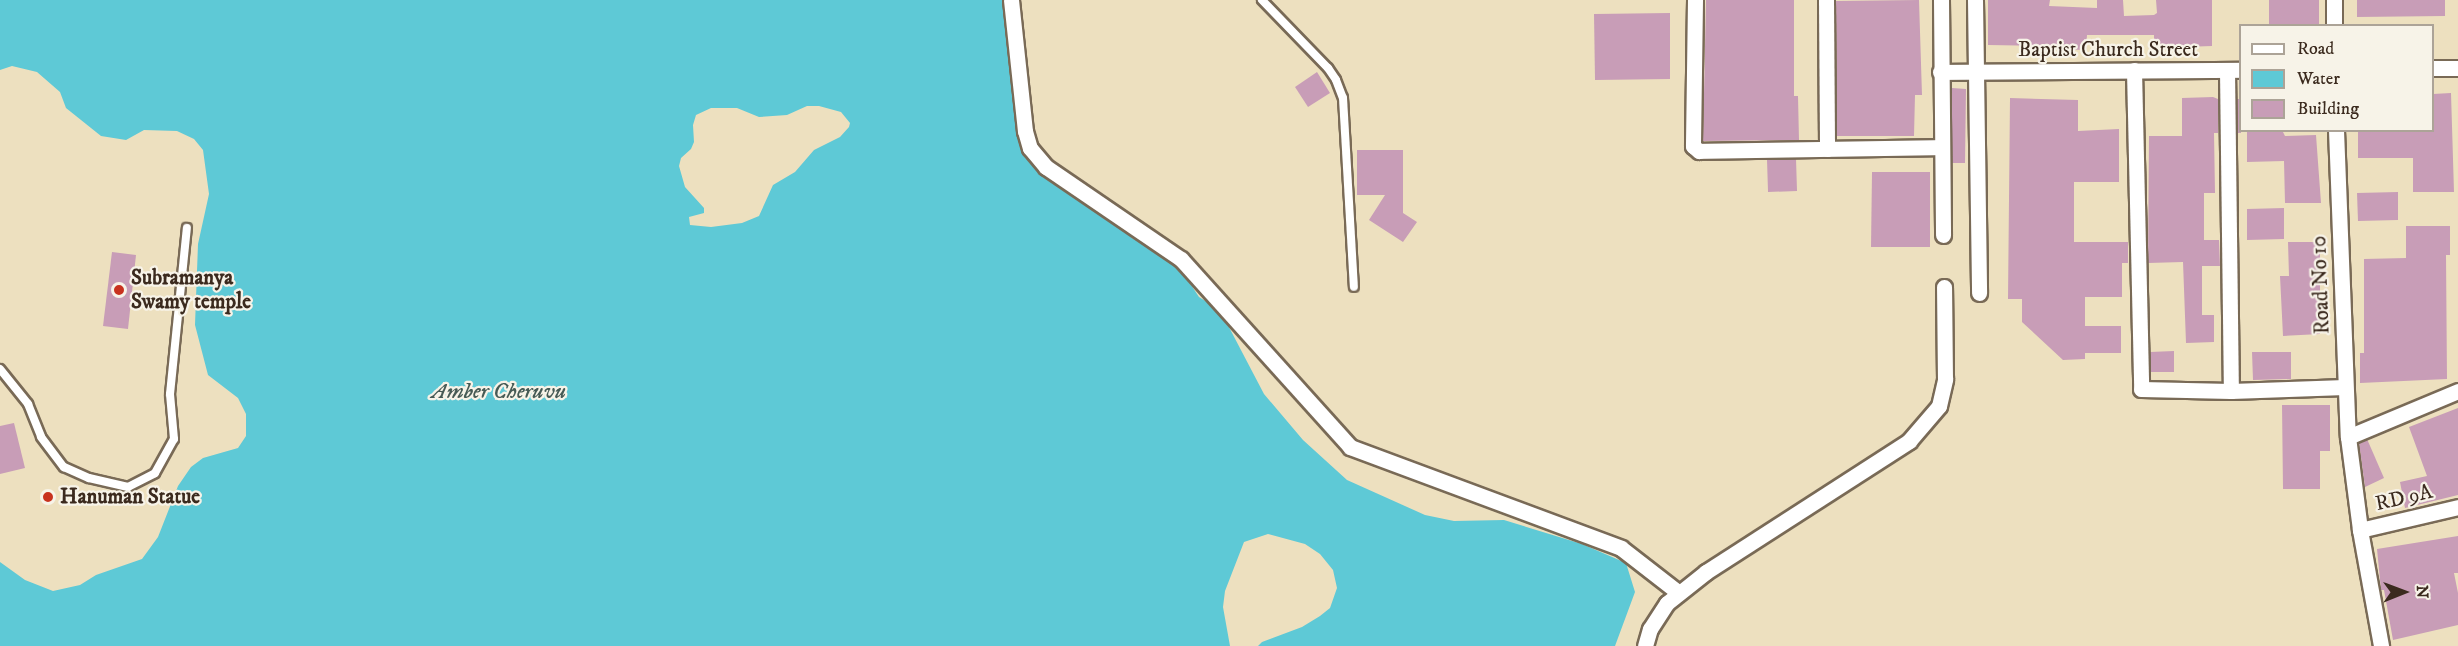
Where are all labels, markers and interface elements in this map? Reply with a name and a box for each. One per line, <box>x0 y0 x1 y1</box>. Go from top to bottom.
legend <box>2239 24 2434 132</box>
street label: Baptist Church Street <box>2018 37 2198 63</box>
text: Road <box>2297 38 2334 60</box>
text: Water <box>2297 68 2340 90</box>
text: Building <box>2297 98 2359 120</box>
street label: Road No 10 <box>2307 235 2335 335</box>
place label: Subramanya Swamy temple <box>131 265 251 315</box>
marker: Subramanya Swamy temple <box>112 283 126 297</box>
water label: Amber Cheruvu <box>432 379 566 405</box>
street label: RD 9A <box>2373 479 2435 517</box>
place label: Hanuman Statue <box>60 484 200 510</box>
marker: Hanuman Statue <box>41 490 55 504</box>
north arrow <box>2374 562 2434 622</box>
text: N <box>2412 585 2432 598</box>

